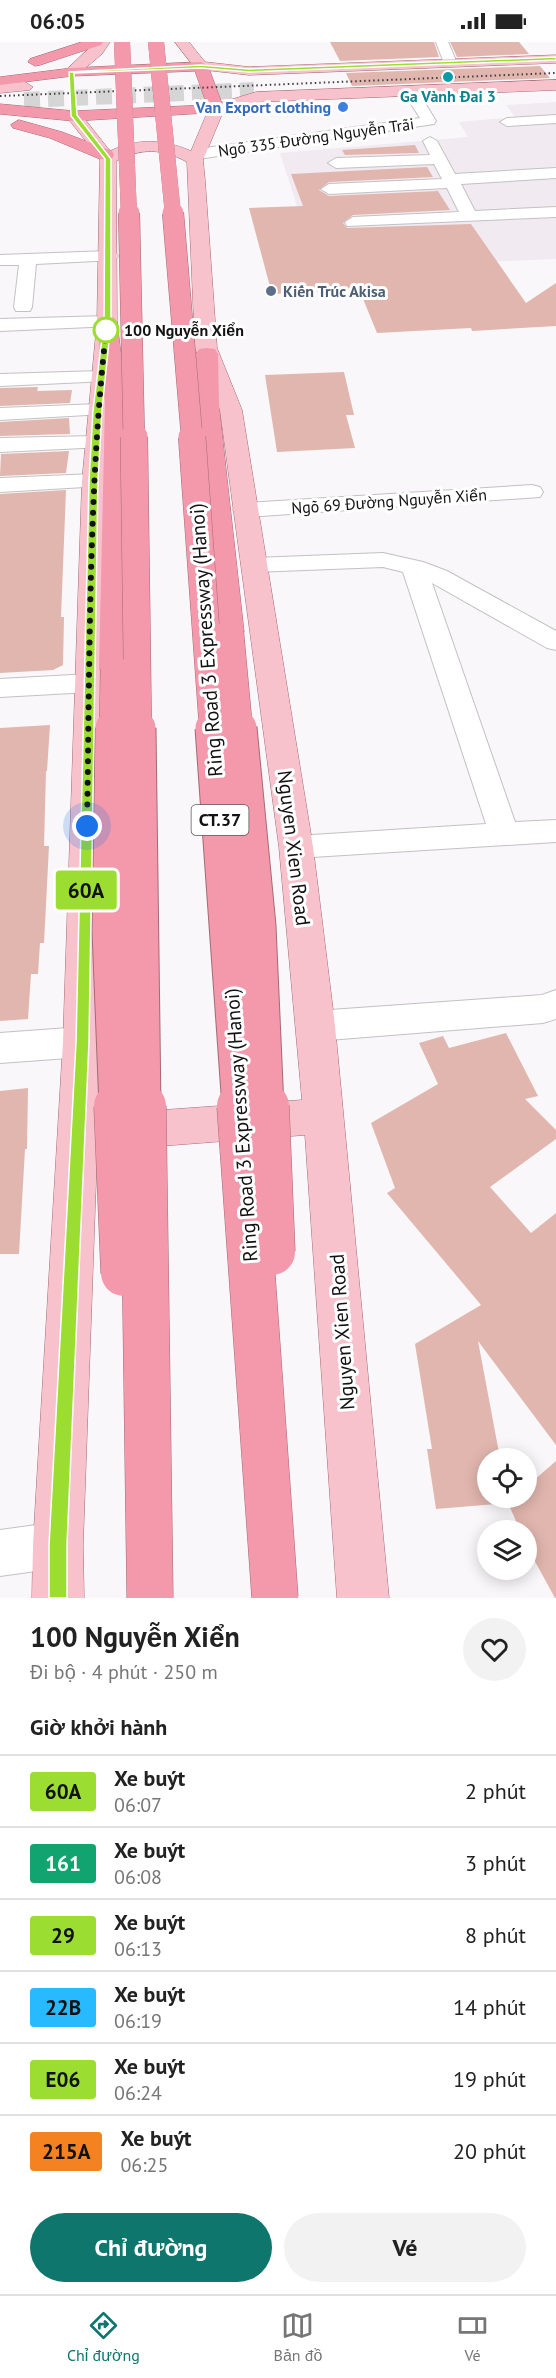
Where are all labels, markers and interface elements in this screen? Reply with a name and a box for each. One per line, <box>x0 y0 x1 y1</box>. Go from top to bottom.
text: 06:05 <box>30 7 86 35</box>
marker: Ga Vành Đai 3 <box>441 70 455 84</box>
place label: Ga Vành Đai 3 <box>400 86 496 106</box>
place label: Van Export clothing <box>195 97 331 117</box>
marker: Van Export clothing <box>336 100 350 114</box>
street label: Ngõ 335 Đường Nguyễn Trãi <box>217 113 415 161</box>
place label: Kiến Trúc Akisa <box>283 281 386 301</box>
marker: Kiến Trúc Akisa <box>264 284 278 298</box>
marker: 100 Nguyễn Xiển <box>93 317 119 343</box>
place label: 100 Nguyễn Xiển <box>124 320 244 340</box>
street label: Ngõ 69 Đường Nguyễn Xiển <box>291 484 487 518</box>
street label: Ring Road 3 Expressway (Hanoi) <box>183 502 229 778</box>
street label: Nguyen Xien Road <box>272 769 316 927</box>
road number: CT.37 <box>192 805 248 835</box>
your location <box>72 811 102 841</box>
line badge: 60A <box>52 870 121 910</box>
text: 60A <box>68 877 104 904</box>
street label: Ring Road 3 Expressway (Hanoi) <box>218 987 264 1263</box>
street label: Nguyen Xien Road <box>324 1253 360 1411</box>
map controls <box>477 1448 537 1580</box>
button: locate <box>477 1448 537 1508</box>
button: layers <box>477 1520 537 1580</box>
text: 100 Nguyễn Xiển <box>30 1618 240 1655</box>
button: heart <box>463 1618 526 1681</box>
text: Đi bộ · 4 phút · 250 m <box>30 1659 218 1685</box>
text: Giờ khởi hành <box>30 1713 167 1741</box>
text: Xe buýt <box>114 1764 185 1792</box>
text: 2 phút <box>465 1777 526 1805</box>
text: 60A <box>45 1778 81 1805</box>
text: 06:07 <box>114 1792 162 1818</box>
text: Xe buýt <box>114 1836 185 1864</box>
text: 3 phút <box>465 1849 526 1877</box>
text: 161 <box>45 1850 81 1877</box>
text: 06:08 <box>114 1864 162 1890</box>
text: Xe buýt <box>114 1908 185 1936</box>
text: 8 phút <box>465 1921 526 1949</box>
text: 29 <box>51 1922 75 1949</box>
text: 06:13 <box>114 1936 162 1962</box>
text: Xe buýt <box>114 1980 185 2008</box>
text: 14 phút <box>453 1993 526 2021</box>
text: 22B <box>45 1994 81 2021</box>
text: 06:19 <box>114 2008 162 2034</box>
text: Xe buýt <box>114 2052 185 2080</box>
text: 19 phút <box>453 2065 526 2093</box>
text: E06 <box>46 2066 80 2093</box>
text: 06:24 <box>114 2080 162 2106</box>
text: Xe buýt <box>120 2124 192 2152</box>
text: 20 phút <box>453 2137 526 2165</box>
text: 215A <box>42 2138 90 2165</box>
text: 06:25 <box>120 2152 168 2178</box>
button: Chỉ đường <box>30 2213 272 2282</box>
button: Vé <box>284 2213 526 2282</box>
tab: Chỉ đường <box>67 2309 140 2365</box>
tab: Bản đồ <box>274 2309 322 2365</box>
tab: Vé <box>456 2309 489 2365</box>

